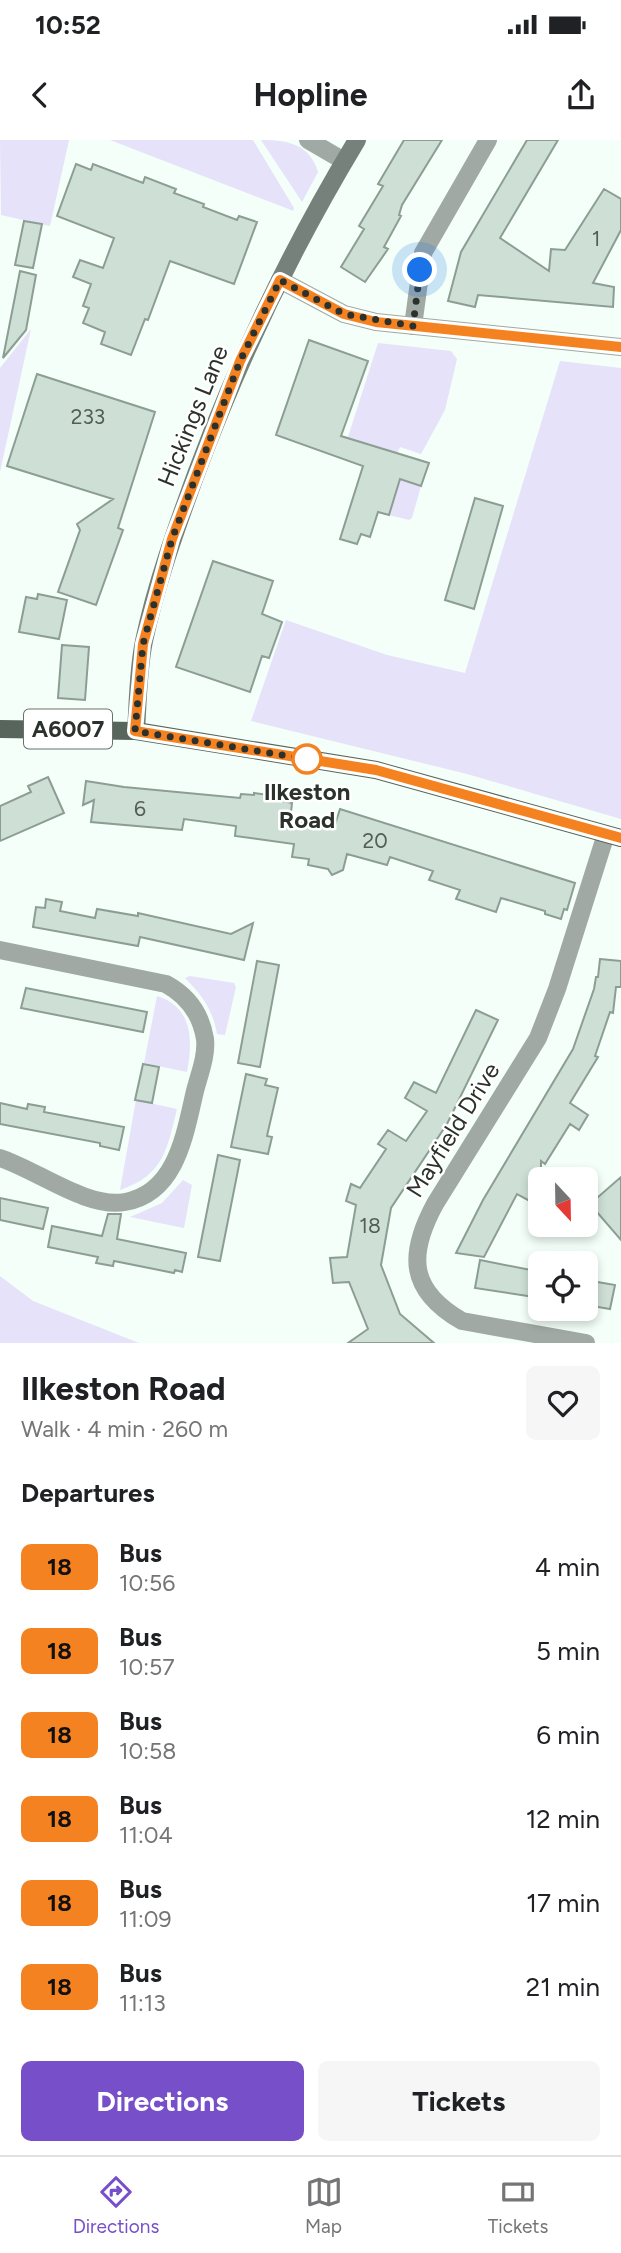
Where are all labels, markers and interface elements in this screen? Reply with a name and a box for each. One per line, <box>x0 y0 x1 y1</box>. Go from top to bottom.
text: 10:52 <box>35 9 101 41</box>
icon: back <box>21 76 59 114</box>
text: Hopline <box>254 76 367 114</box>
icon: share <box>562 76 600 114</box>
house number: 1 <box>592 226 600 251</box>
your location <box>402 252 437 287</box>
street label: Hickings Lane <box>151 341 234 491</box>
house number: 233 <box>71 404 105 429</box>
road number: A6007 <box>24 709 112 748</box>
marker: Ilkeston Road <box>292 744 322 774</box>
place label: Ilkeston Road <box>264 777 350 834</box>
house number: 6 <box>134 796 146 821</box>
house number: 20 <box>362 828 388 853</box>
street label: Mayfield Drive <box>400 1057 505 1202</box>
north arrow <box>528 1167 598 1237</box>
map controls <box>528 1167 598 1321</box>
house number: 18 <box>359 1213 381 1238</box>
button: locate <box>528 1251 598 1321</box>
button: heart <box>526 1366 600 1440</box>
text: Ilkeston Road <box>21 1369 226 1408</box>
text: Walk · 4 min · 260 m <box>21 1415 228 1443</box>
text: Departures <box>21 1477 155 1509</box>
text: Bus <box>119 1537 162 1569</box>
text: 4 min <box>535 1551 600 1583</box>
text: 18 <box>47 1552 72 1581</box>
text: 10:56 <box>119 1569 175 1597</box>
text: Bus <box>119 1621 162 1653</box>
text: 5 min <box>536 1635 600 1667</box>
text: 18 <box>47 1636 72 1665</box>
text: 10:57 <box>119 1653 175 1681</box>
text: Bus <box>119 1705 162 1737</box>
text: 6 min <box>536 1719 600 1751</box>
text: 18 <box>47 1720 72 1749</box>
text: 10:58 <box>119 1737 176 1765</box>
text: Bus <box>119 1789 162 1821</box>
text: 12 min <box>526 1803 600 1835</box>
text: 18 <box>47 1804 72 1833</box>
text: 11:04 <box>119 1821 173 1849</box>
text: Bus <box>119 1873 162 1905</box>
text: 17 min <box>526 1887 600 1919</box>
text: 18 <box>47 1888 72 1917</box>
text: 11:09 <box>119 1905 172 1933</box>
text: Bus <box>119 1957 162 1989</box>
text: 21 min <box>526 1971 600 2003</box>
text: 18 <box>47 1972 72 2001</box>
text: 11:13 <box>119 1989 166 2017</box>
button: Directions <box>21 2061 304 2141</box>
button: Tickets <box>318 2061 600 2141</box>
tab: Directions <box>73 2173 159 2238</box>
tab: Map <box>305 2173 343 2238</box>
tab: Tickets <box>488 2173 548 2238</box>

